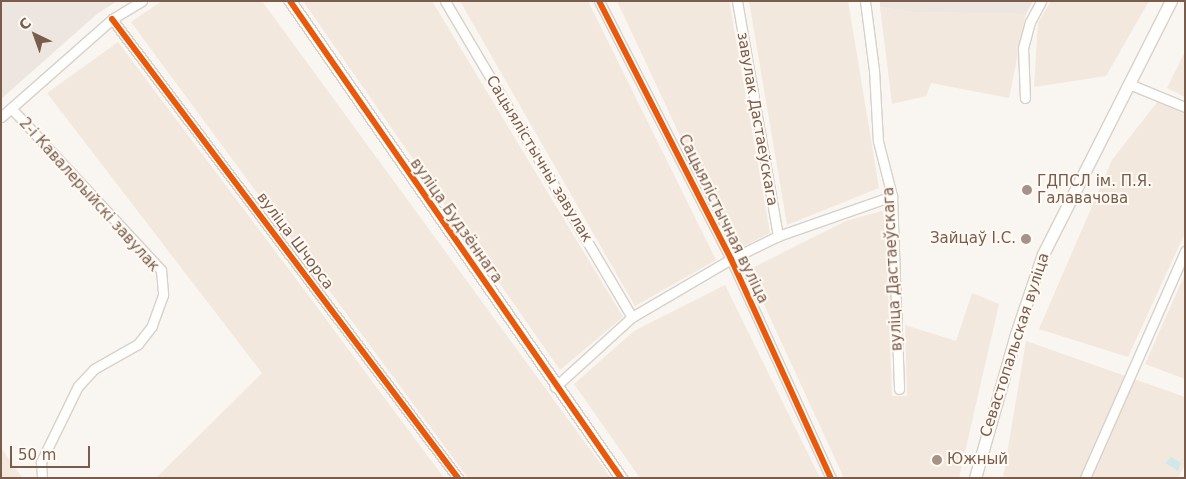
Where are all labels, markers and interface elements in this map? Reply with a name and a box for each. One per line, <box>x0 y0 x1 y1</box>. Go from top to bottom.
north arrow <box>10 10 60 60</box>
text: С <box>16 14 34 33</box>
street label: завулак Дастаеўскага <box>733 31 781 207</box>
street label: Сацыялістычны завулак <box>482 72 596 246</box>
street label: 2-і Кавалерыйскі завулак <box>15 114 163 276</box>
street label: Сацыялістычная вуліца <box>674 132 772 306</box>
street label: вуліца Будзённага <box>406 155 506 287</box>
place label: ГДПСЛ ім. П.Я. Галавачова <box>1037 172 1152 207</box>
marker: ГДПСЛ ім. П.Я. Галавачова <box>1021 184 1033 196</box>
street label: вуліца Дастаеўскага <box>880 186 906 352</box>
street label: вуліца Шчорса <box>253 189 337 293</box>
place label: Зайцаў І.С. <box>930 230 1016 248</box>
marker: Зайцаў І.С. <box>1020 233 1032 245</box>
street label: Севастопальская вуліца <box>977 251 1053 439</box>
scale bar <box>12 436 92 468</box>
text: 50 m <box>18 446 56 464</box>
place label: Южный <box>947 451 1008 469</box>
marker: Южный <box>931 454 943 466</box>

